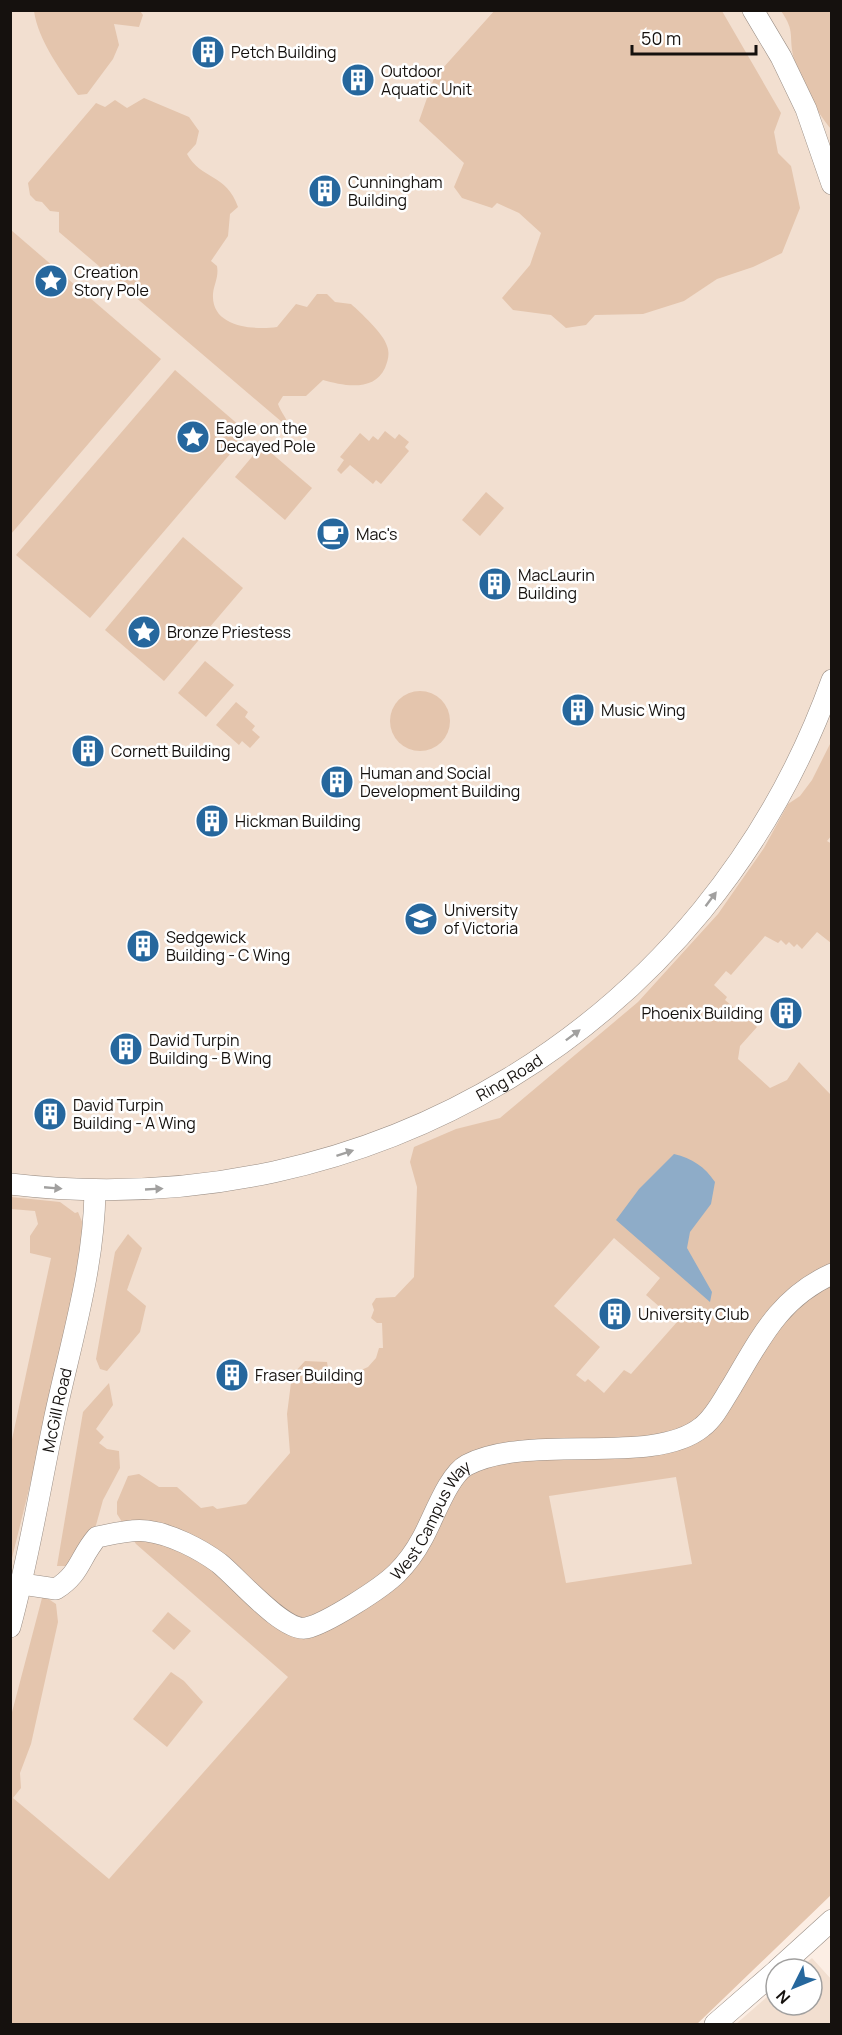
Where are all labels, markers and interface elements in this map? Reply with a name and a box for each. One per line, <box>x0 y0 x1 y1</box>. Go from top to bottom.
scale bar <box>632 18 756 56</box>
text: 50 m <box>641 26 681 50</box>
building icon: Petch Building <box>190 34 226 70</box>
place label: Petch Building <box>231 41 337 63</box>
place label: Outdoor Aquatic Unit <box>381 60 472 100</box>
building icon: Outdoor Aquatic Unit <box>340 62 376 98</box>
place label: Cunningham Building <box>348 171 443 211</box>
building icon: Cunningham Building <box>307 173 343 209</box>
place label: Creation Story Pole <box>74 261 149 301</box>
place icon: Creation Story Pole <box>33 263 69 299</box>
place label: Eagle on the Decayed Pole <box>216 417 316 457</box>
place icon: Eagle on the Decayed Pole <box>175 419 211 455</box>
cafe icon: Mac's <box>315 516 351 552</box>
place label: Mac's <box>356 523 397 545</box>
place label: MacLaurin Building <box>518 564 595 604</box>
building icon: MacLaurin Building <box>477 566 513 602</box>
place icon: Bronze Priestess <box>126 614 162 650</box>
place label: Bronze Priestess <box>167 621 291 643</box>
building icon: Music Wing <box>560 692 596 728</box>
place label: Music Wing <box>601 699 686 721</box>
building icon: Cornett Building <box>70 733 106 769</box>
place label: Cornett Building <box>111 740 231 762</box>
place label: Human and Social Development Building <box>360 762 520 802</box>
building icon: Human and Social Development Building <box>319 764 355 800</box>
building icon: Hickman Building <box>194 803 230 839</box>
place label: Hickman Building <box>235 810 361 832</box>
one-way arrow <box>705 891 717 906</box>
place label: University of Victoria <box>444 899 518 939</box>
school or university icon: University of Victoria <box>403 901 439 937</box>
place label: Sedgewick Building - C Wing <box>166 926 290 966</box>
building icon: Sedgewick Building - C Wing <box>125 928 161 964</box>
building icon: Phoenix Building <box>768 995 804 1031</box>
place label: Phoenix Building <box>641 1002 763 1024</box>
place label: David Turpin Building - B Wing <box>149 1029 271 1069</box>
one-way arrow <box>565 1029 580 1041</box>
building icon: David Turpin Building - B Wing <box>108 1031 144 1067</box>
street label: Ring Road <box>472 1049 547 1106</box>
place label: David Turpin Building - A Wing <box>73 1094 196 1134</box>
building icon: David Turpin Building - A Wing <box>32 1096 68 1132</box>
one-way arrow <box>336 1148 354 1157</box>
one-way arrow <box>43 1183 62 1193</box>
one-way arrow <box>144 1184 163 1193</box>
building icon: University Club <box>597 1296 633 1332</box>
place label: University Club <box>638 1303 749 1325</box>
building icon: Fraser Building <box>214 1357 250 1393</box>
place label: Fraser Building <box>255 1364 363 1386</box>
street label: McGill Road <box>37 1366 77 1454</box>
street label: West Campus Way <box>385 1455 475 1585</box>
north arrow <box>764 1957 824 2017</box>
text: N <box>771 1986 795 2009</box>

